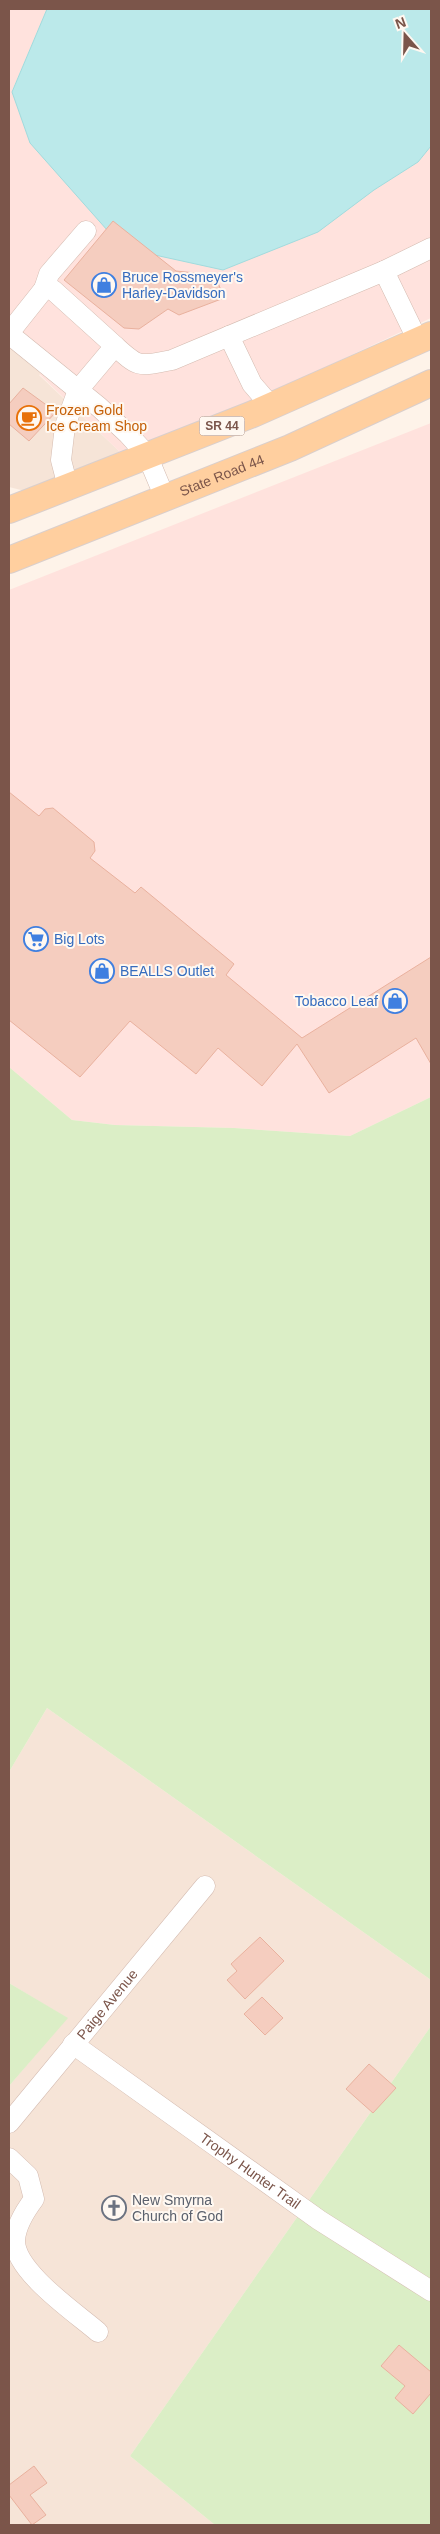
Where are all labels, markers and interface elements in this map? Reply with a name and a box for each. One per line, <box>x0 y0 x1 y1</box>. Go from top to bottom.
north arrow <box>380 10 430 60</box>
text: N <box>393 14 408 32</box>
place label: Bruce Rossmeyer's Harley-Davidson <box>122 269 243 301</box>
shop icon: Bruce Rossmeyer's Harley-Davidson <box>91 272 117 298</box>
place label: Frozen Gold Ice Cream Shop <box>46 402 147 434</box>
cafe icon: Frozen Gold Ice Cream Shop <box>16 405 42 431</box>
road number: SR 44 <box>200 416 244 436</box>
street label: State Road 44 <box>177 451 266 499</box>
supermarket icon: Big Lots <box>23 926 49 952</box>
place label: Big Lots <box>54 931 105 947</box>
shop icon: BEALLS Outlet <box>89 958 115 984</box>
place label: BEALLS Outlet <box>120 963 214 979</box>
shop icon: Tobacco Leaf <box>382 988 408 1014</box>
place label: Tobacco Leaf <box>295 993 378 1009</box>
street label: Paige Avenue <box>73 1966 141 2043</box>
street label: Trophy Hunter Trail <box>197 2130 304 2212</box>
place label: New Smyrna Church of God <box>132 2192 223 2224</box>
church icon: New Smyrna Church of God <box>101 2195 127 2221</box>

